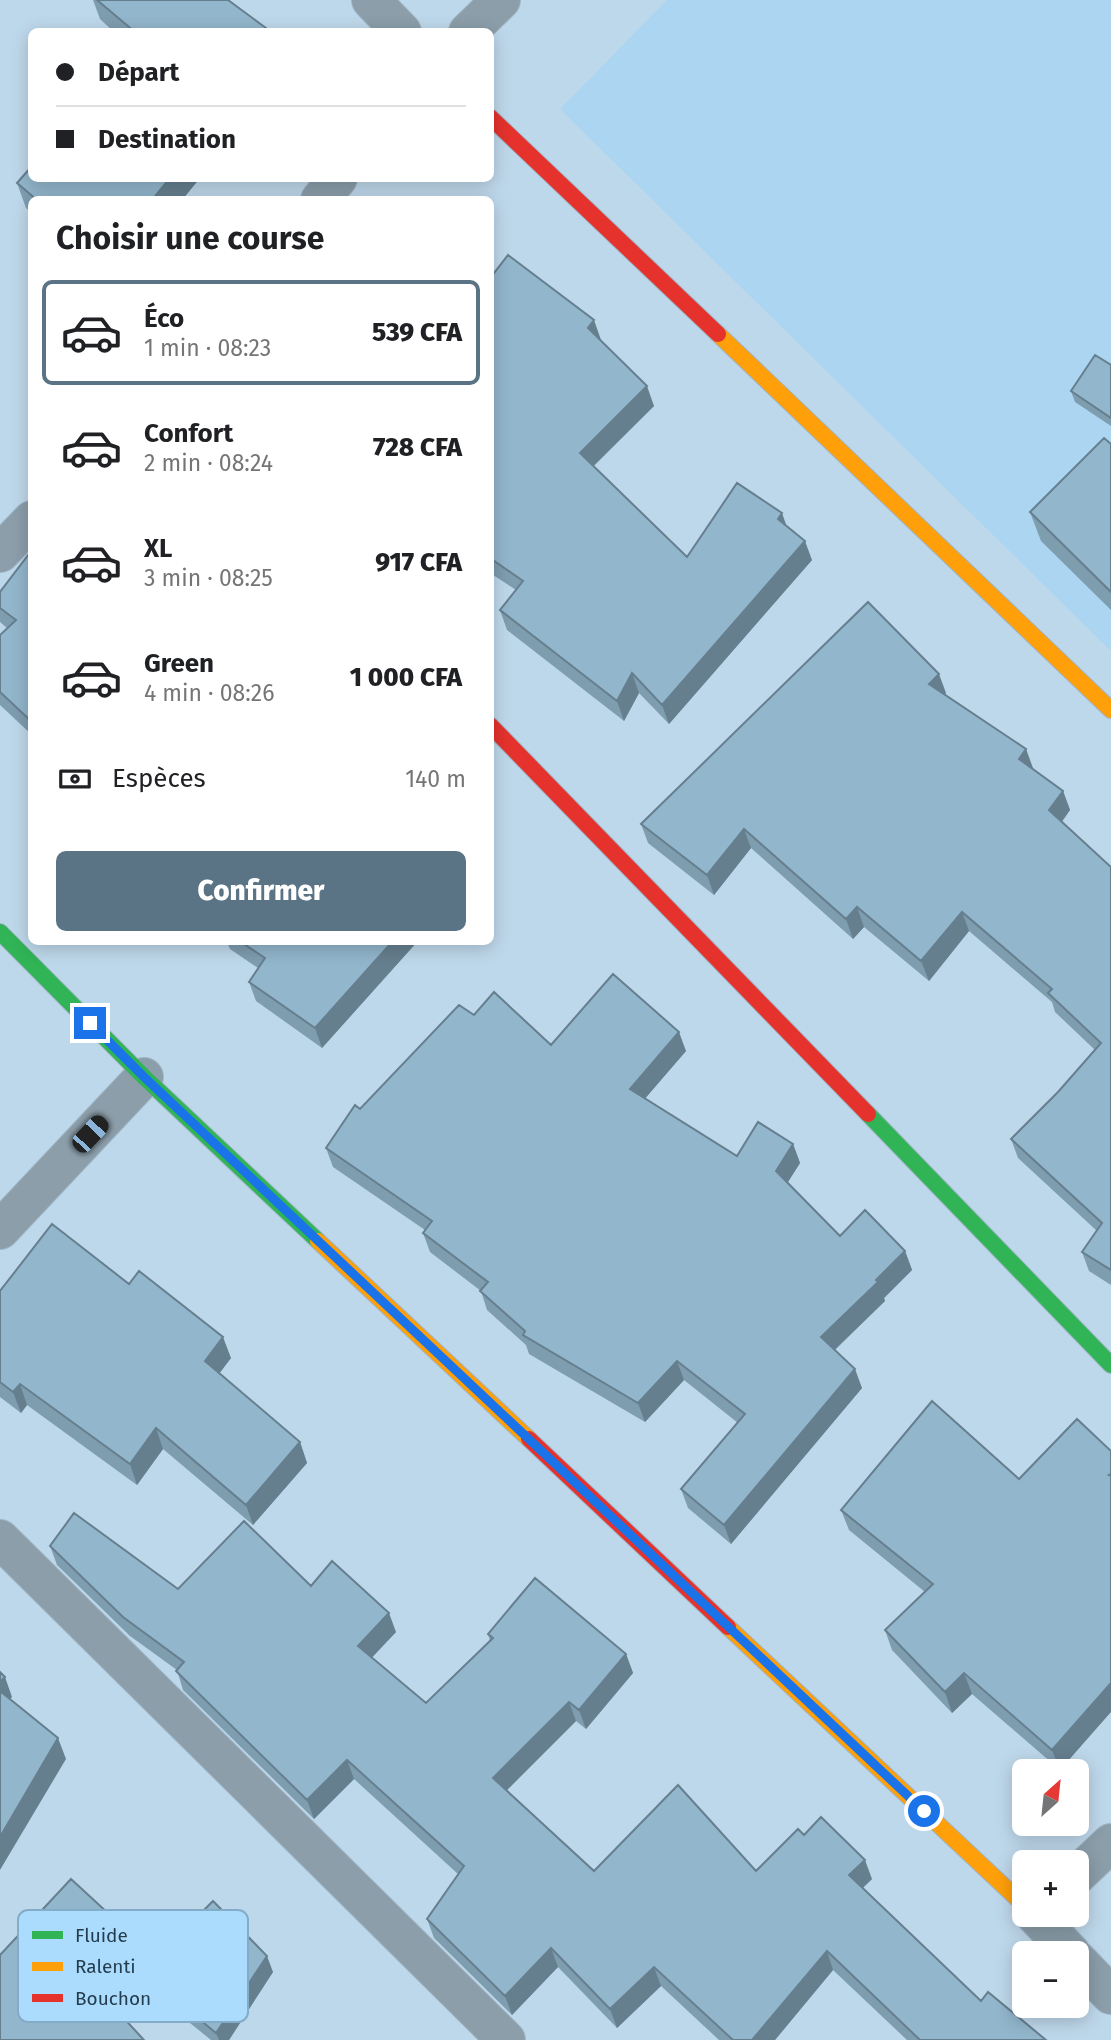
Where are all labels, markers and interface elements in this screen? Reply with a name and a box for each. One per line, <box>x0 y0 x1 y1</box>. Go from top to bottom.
text: Départ <box>98 57 179 88</box>
text: Destination <box>98 124 236 155</box>
text: Choisir une course <box>56 219 324 257</box>
icon: car <box>60 301 123 364</box>
text: Éco <box>144 303 184 334</box>
text: 539 CFA <box>372 317 462 348</box>
text: 1 min · 08:23 <box>144 334 271 362</box>
icon: car <box>60 416 123 479</box>
text: Confort <box>144 418 233 449</box>
text: 728 CFA <box>373 432 462 463</box>
text: 2 min · 08:24 <box>144 449 273 477</box>
icon: car <box>60 531 123 594</box>
text: XL <box>144 533 172 564</box>
text: 917 CFA <box>375 547 462 578</box>
text: 3 min · 08:25 <box>144 564 273 592</box>
icon: car <box>60 646 123 709</box>
text: Green <box>144 648 214 679</box>
text: 1 000 CFA <box>350 662 462 693</box>
text: 4 min · 08:26 <box>144 679 274 707</box>
icon: cash <box>56 760 94 798</box>
text: Espèces <box>112 763 206 794</box>
text: 140 m <box>405 765 466 793</box>
button: Confirmer <box>56 851 466 931</box>
route end <box>74 1007 106 1039</box>
car <box>68 1111 113 1157</box>
north arrow <box>1012 1759 1088 1836</box>
map controls <box>1012 1759 1089 2018</box>
route start <box>908 1795 940 1827</box>
button: + <box>1012 1850 1089 1927</box>
legend <box>18 1910 248 2022</box>
text: Fluide <box>75 1924 128 1947</box>
button: − <box>1012 1941 1089 2018</box>
text: Ralenti <box>75 1955 136 1978</box>
text: Bouchon <box>75 1987 151 2010</box>

